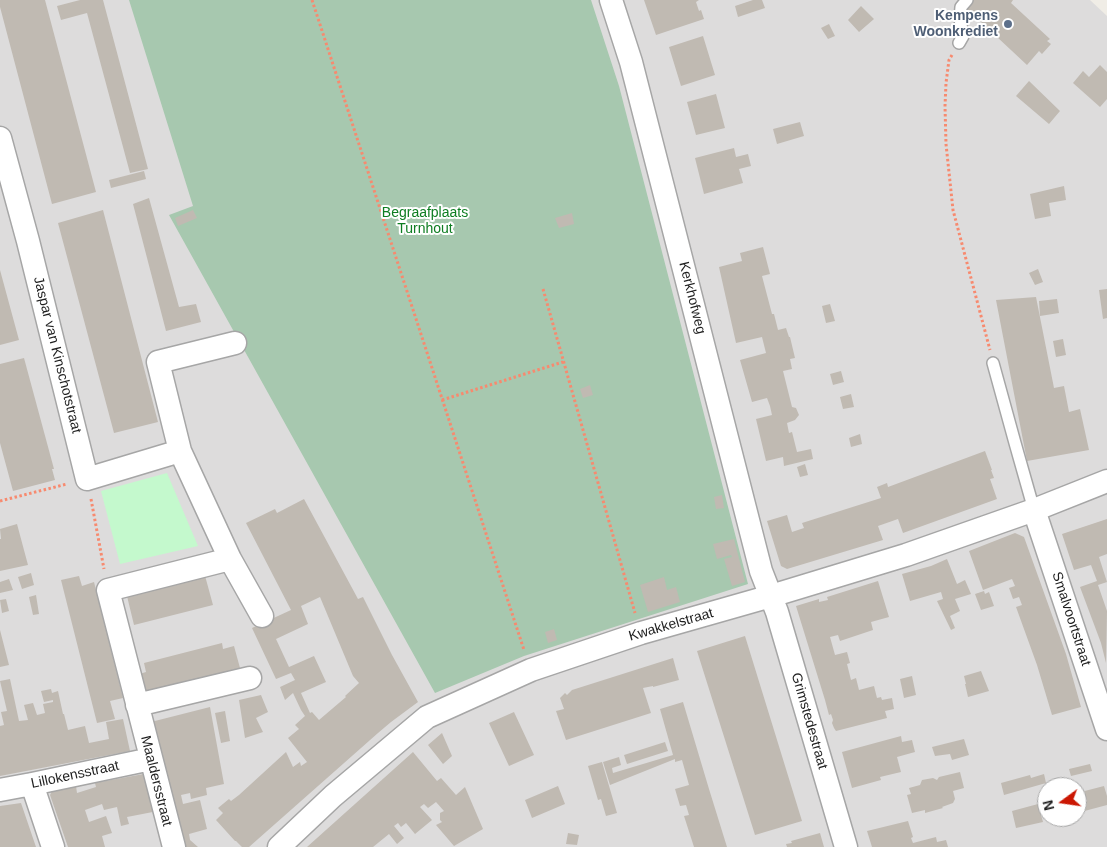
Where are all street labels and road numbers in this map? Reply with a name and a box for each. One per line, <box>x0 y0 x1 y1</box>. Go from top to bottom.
street label: Kerkhofweg <box>675 260 709 336</box>
street label: Jaspar van Kinschotstraat <box>29 275 85 435</box>
street label: Smalvoortstraat <box>1048 570 1094 668</box>
street label: Kwakkelstraat <box>627 605 715 645</box>
street label: Grimstedestraat <box>787 671 831 771</box>
street label: Maaldersstraat <box>137 734 175 828</box>
street label: Lillokensstraat <box>29 757 121 793</box>

